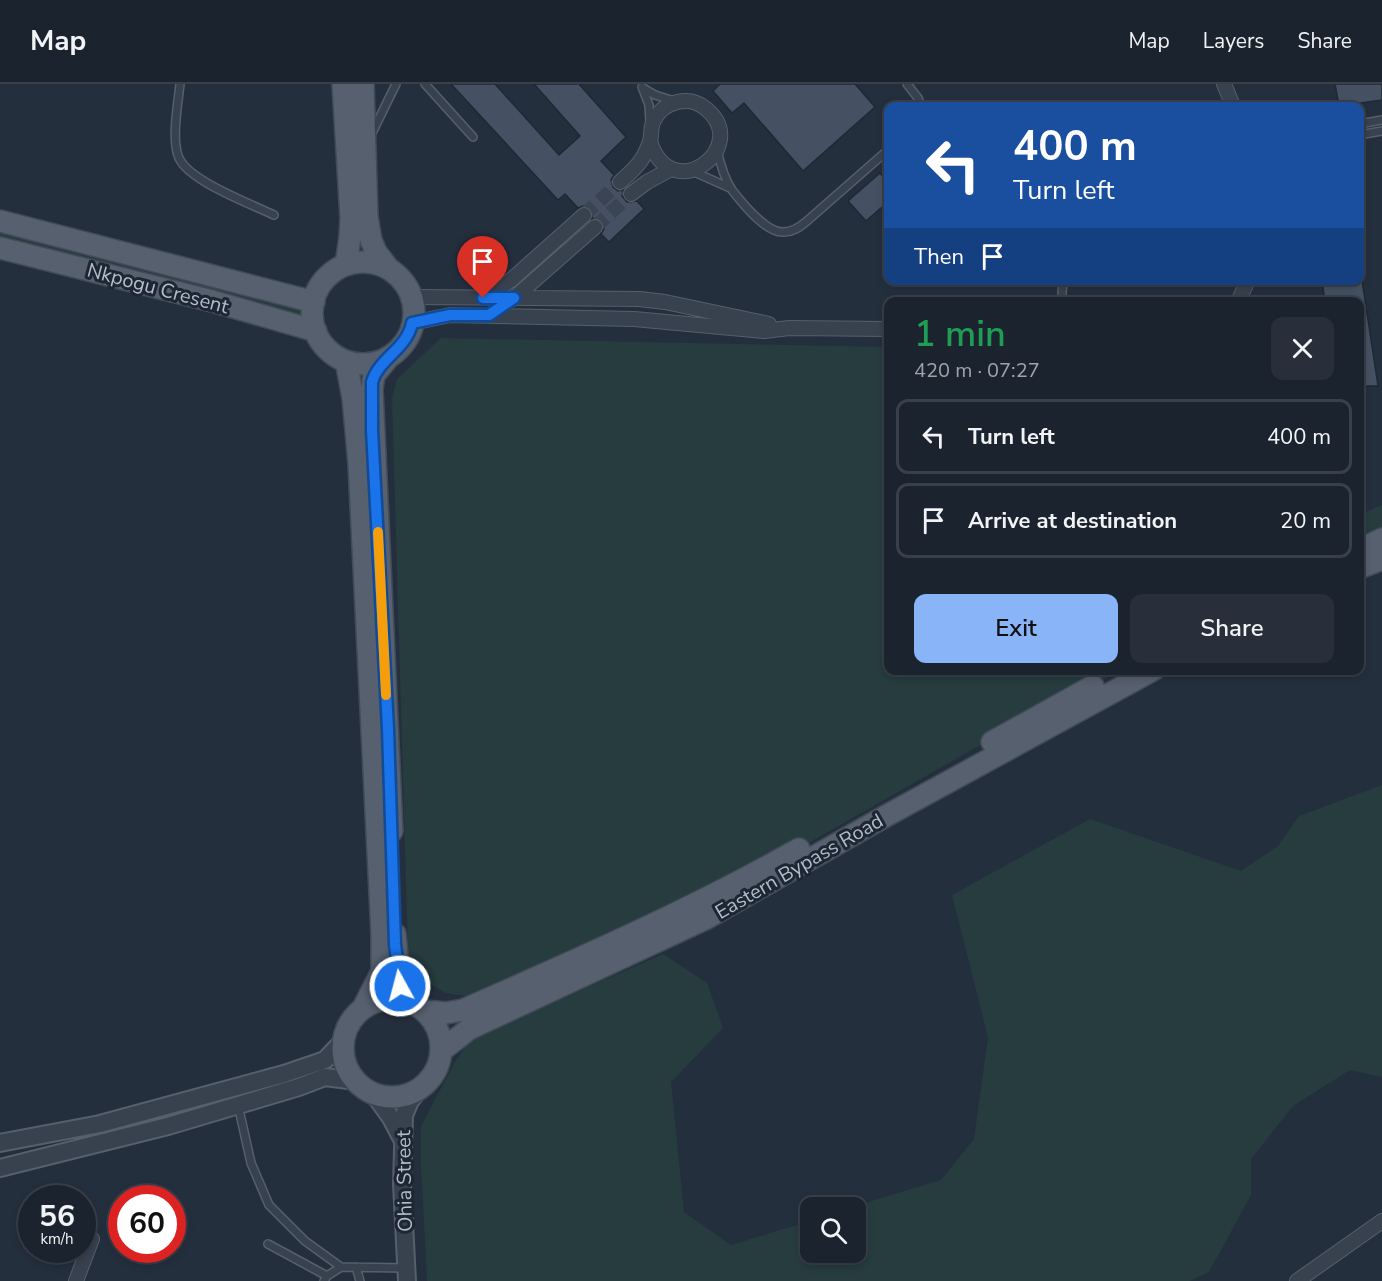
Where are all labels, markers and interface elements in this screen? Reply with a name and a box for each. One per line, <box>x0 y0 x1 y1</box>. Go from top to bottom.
text: Map <box>30 22 86 60</box>
text: Map <box>1128 27 1170 55</box>
text: Layers <box>1203 27 1264 55</box>
text: Share <box>1297 27 1352 55</box>
text: 400 m <box>1013 118 1137 175</box>
icon: left <box>914 126 992 204</box>
text: Turn left <box>1013 172 1114 209</box>
pin <box>457 236 508 298</box>
icon: arrive <box>976 240 1009 273</box>
text: Then <box>914 242 964 272</box>
icon: arrive <box>466 245 499 278</box>
street label: Nkpogu Cresent <box>84 257 233 321</box>
text: 1 min <box>914 310 1006 359</box>
button: close <box>1271 317 1334 380</box>
text: 420 m · 07:27 <box>914 357 1040 384</box>
icon: left <box>917 420 950 453</box>
text: Turn left <box>968 422 1055 452</box>
text: 400 m <box>1267 422 1331 452</box>
icon: arrive <box>917 504 950 537</box>
text: Arrive at destination <box>968 506 1177 536</box>
text: 20 m <box>1280 506 1331 536</box>
button: Exit <box>914 594 1118 663</box>
button: Share <box>1130 594 1334 663</box>
street label: Eastern Bypass Road <box>710 807 888 926</box>
position arrow <box>368 954 432 1018</box>
street label: Ohia Street <box>390 1129 419 1232</box>
speed limit sign: 60 <box>108 1185 186 1263</box>
text: 56 <box>39 1196 75 1237</box>
map controls <box>800 1197 866 1263</box>
button: search <box>800 1197 866 1263</box>
text: km/h <box>40 1229 74 1249</box>

